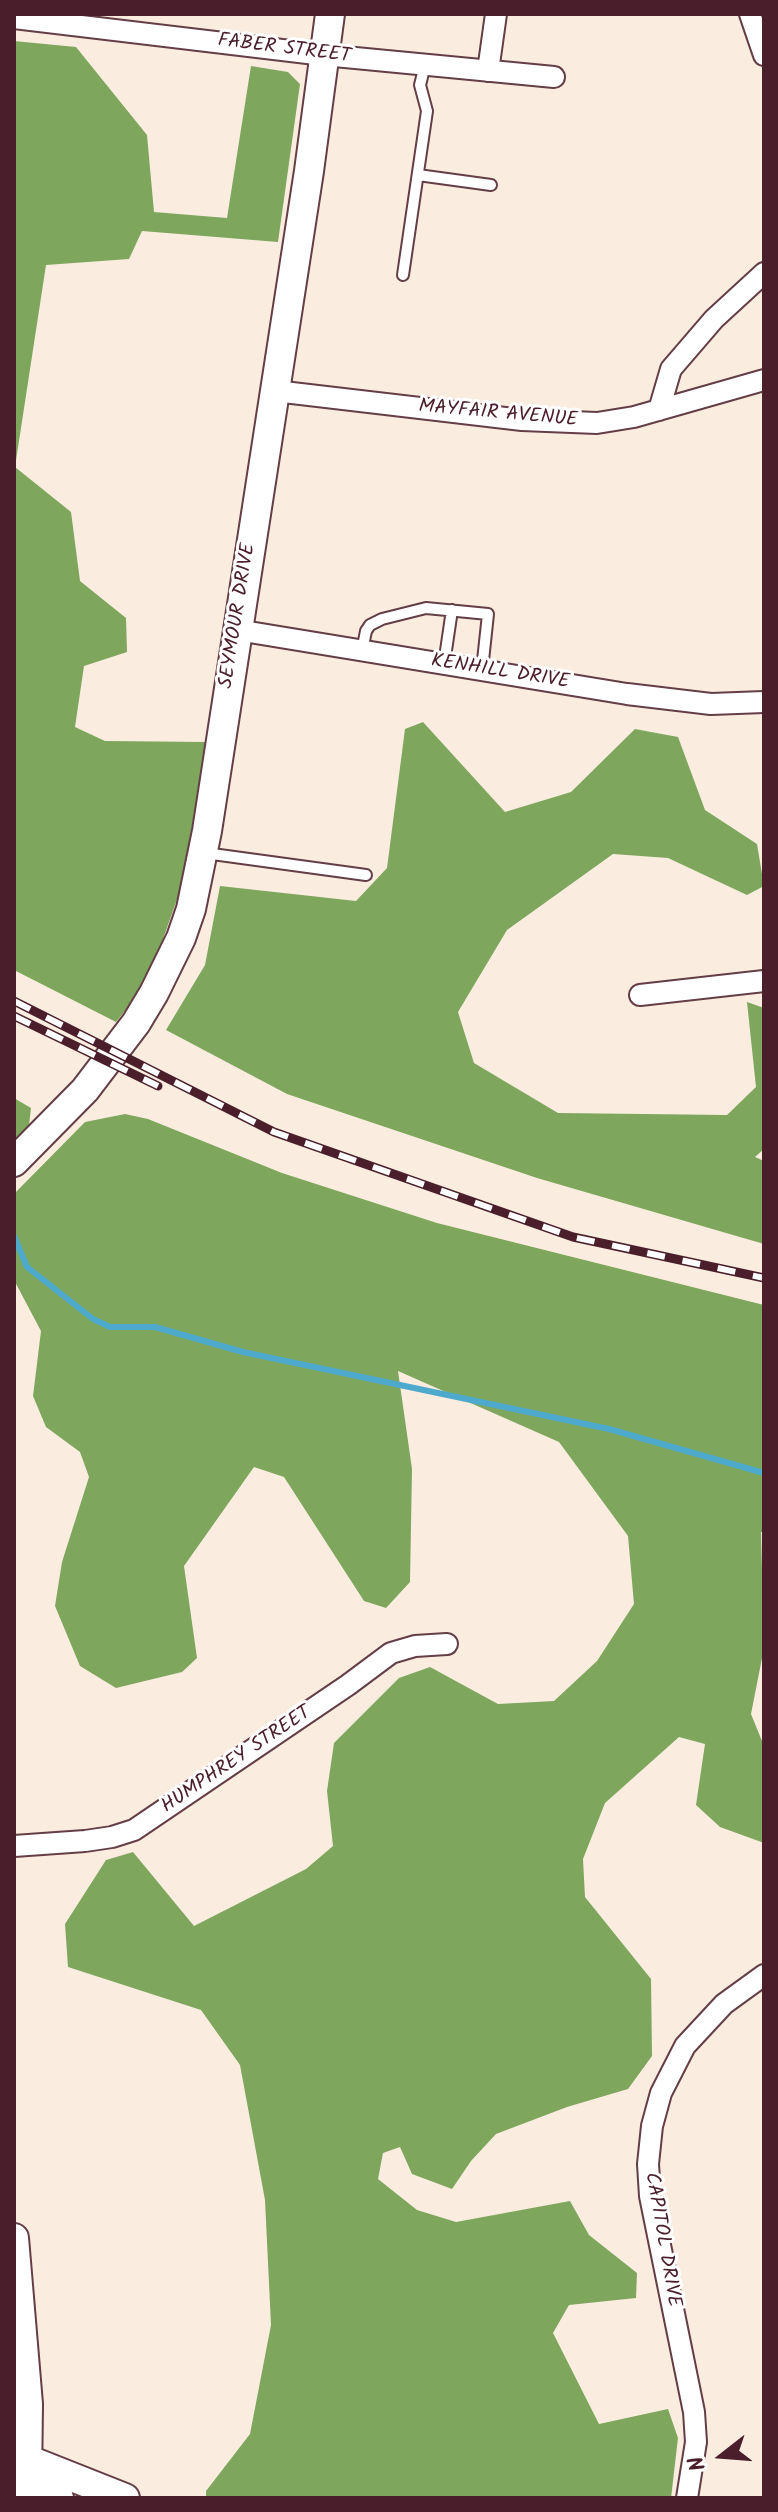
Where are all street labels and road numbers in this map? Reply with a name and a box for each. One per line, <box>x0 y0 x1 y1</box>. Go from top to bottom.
street label: FABER STREET <box>216 30 352 70</box>
street label: MAYFAIR AVENUE <box>417 396 579 434</box>
street label: SEYMOUR DRIVE <box>216 542 262 690</box>
street label: KENHILL DRIVE <box>429 650 571 696</box>
street label: HUMPHREY STREET <box>158 1702 316 1820</box>
street label: CAPITOL DRIVE <box>637 2171 685 2309</box>

